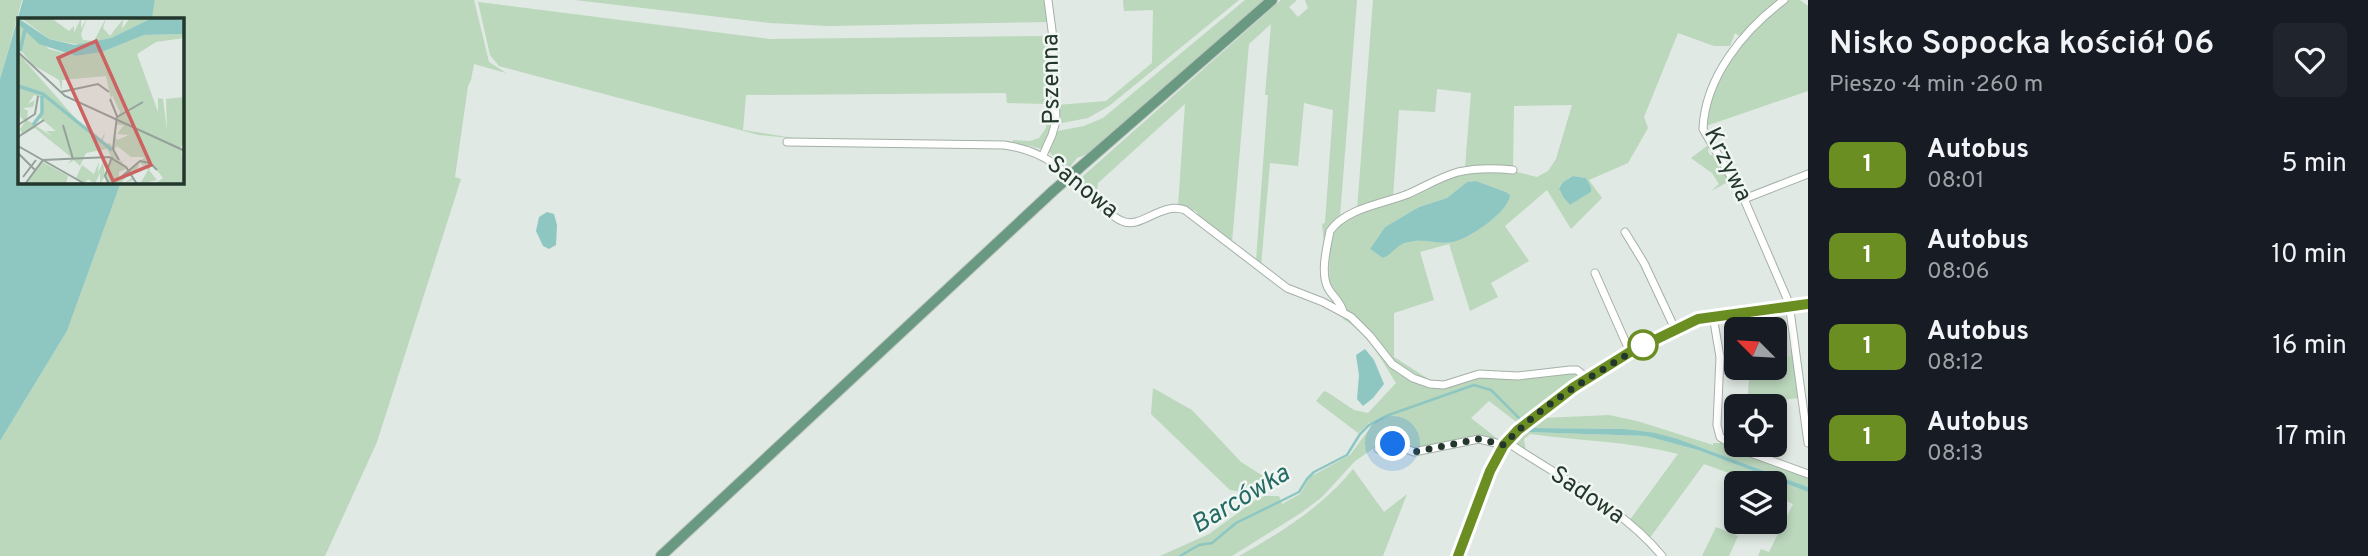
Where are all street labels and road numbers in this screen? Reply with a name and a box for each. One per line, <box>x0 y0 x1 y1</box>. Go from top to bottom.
street label: Pszenna <box>1036 33 1068 125</box>
street label: Krzywa <box>1696 123 1758 207</box>
street label: Sanowa <box>1040 150 1124 226</box>
street label: Sadowa <box>1544 460 1630 532</box>

